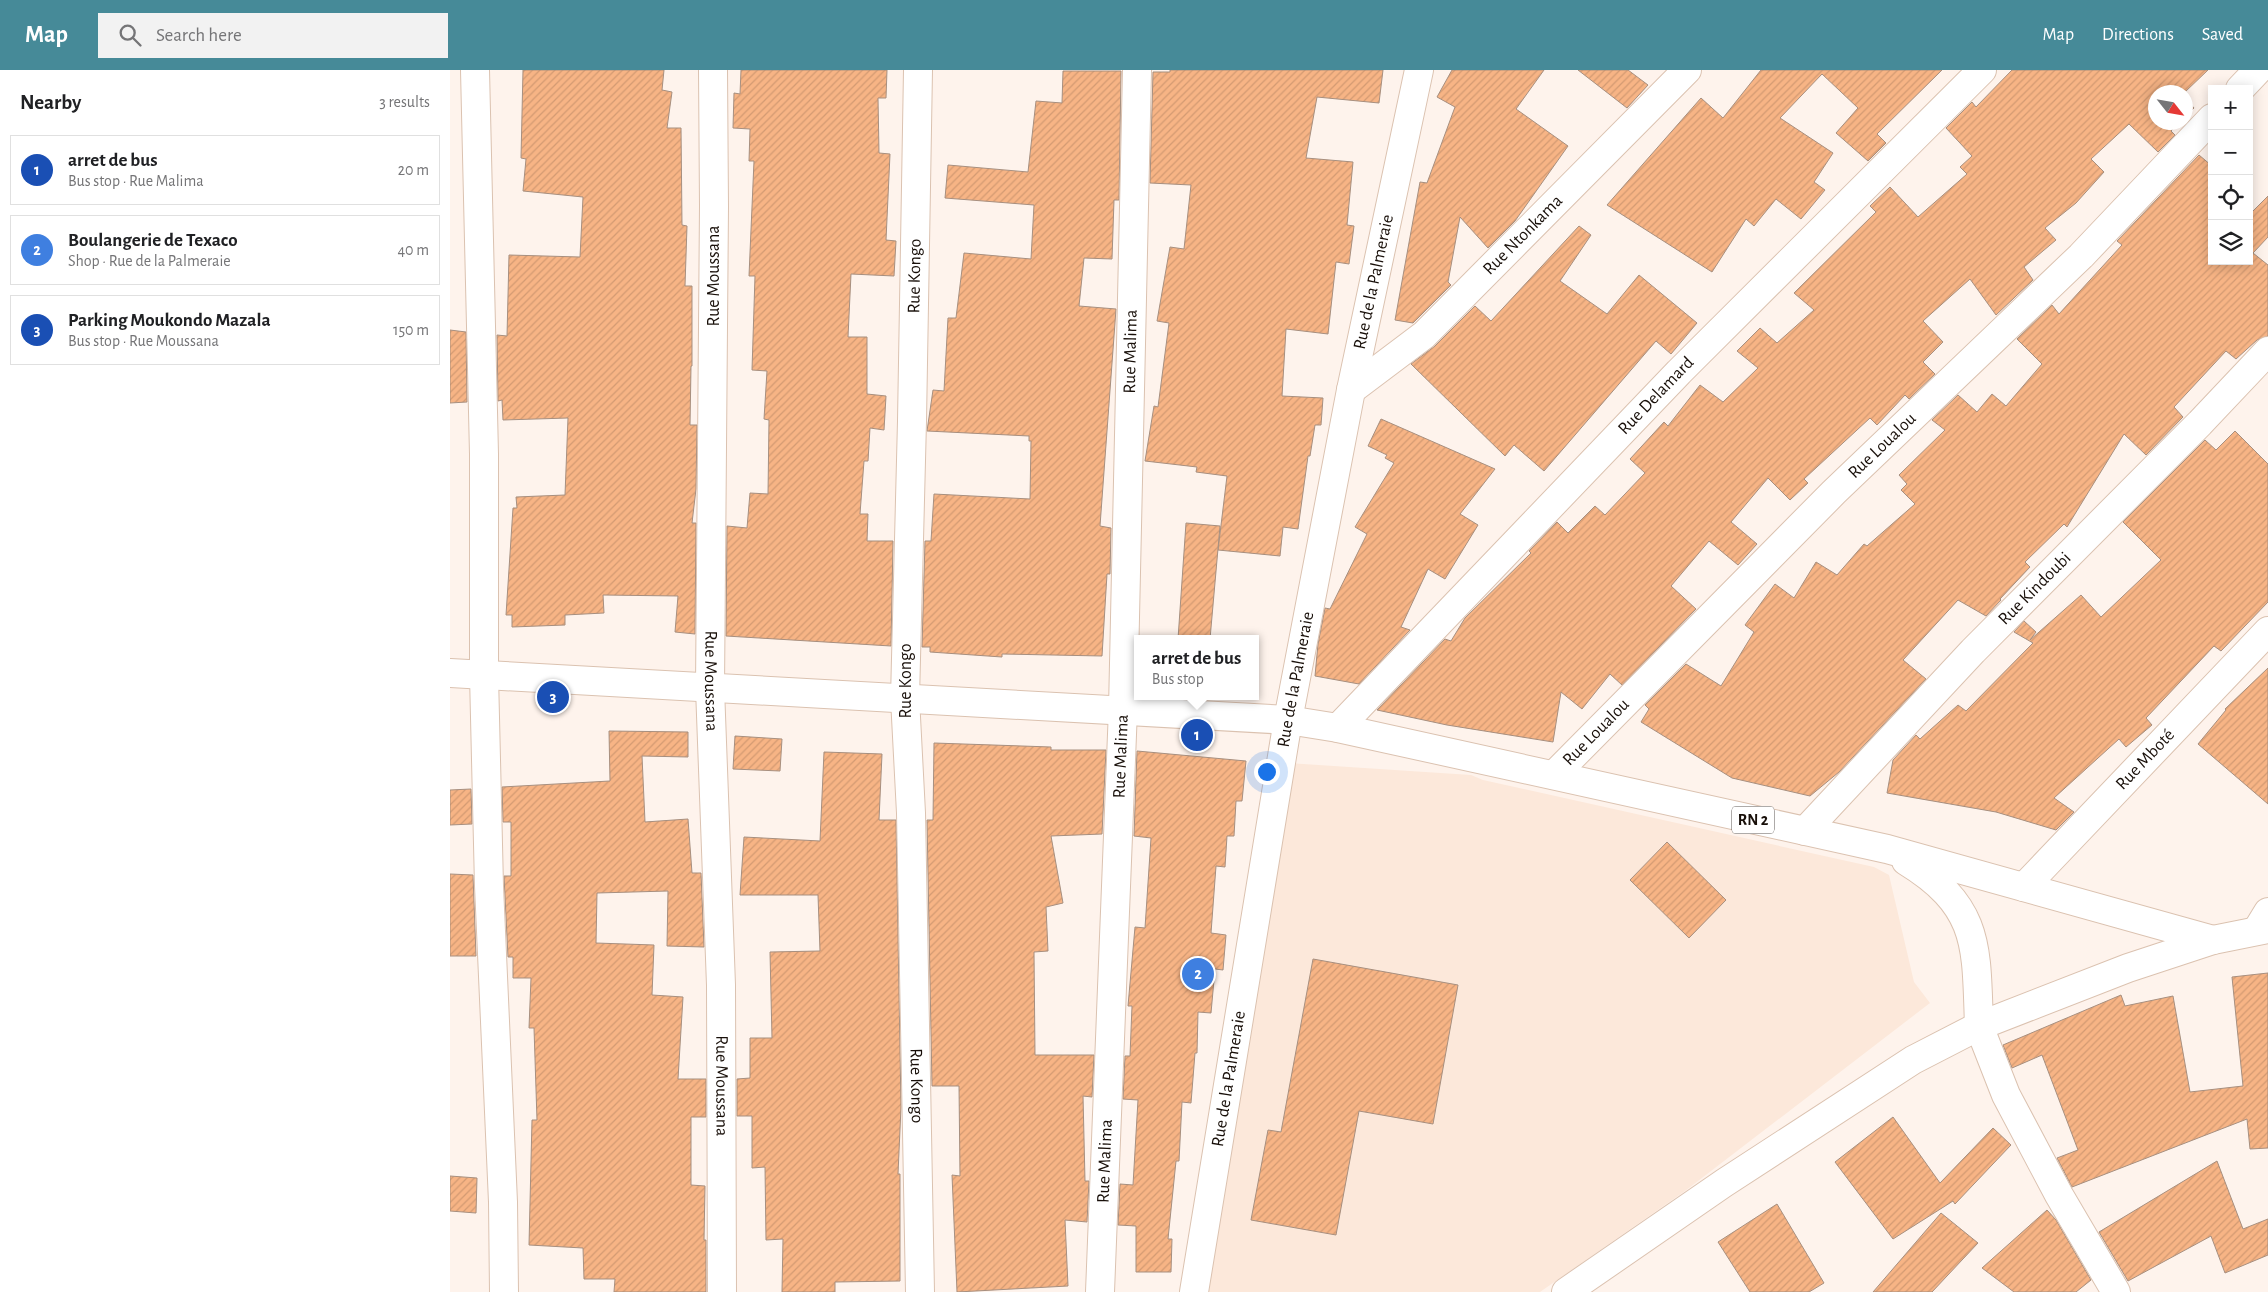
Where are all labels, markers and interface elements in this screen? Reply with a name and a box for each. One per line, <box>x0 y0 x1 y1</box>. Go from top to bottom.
search box <box>98 13 448 58</box>
icon: search <box>116 21 144 49</box>
text: Map <box>25 23 68 47</box>
text: Search here <box>156 26 242 45</box>
text: Map <box>2043 26 2074 44</box>
text: Directions <box>2102 26 2174 44</box>
text: Saved <box>2202 26 2243 44</box>
north arrow <box>2148 85 2193 130</box>
map controls <box>2208 85 2253 265</box>
button: + <box>2208 85 2253 130</box>
text: Nearby <box>20 92 81 113</box>
text: 3 results <box>379 94 430 110</box>
button: − <box>2208 130 2253 175</box>
text: arret de bus <box>68 151 158 170</box>
text: 1 <box>34 162 40 178</box>
text: 20 m <box>398 162 429 178</box>
text: Bus stop · Rue Malima <box>68 173 204 189</box>
button: locate <box>2208 175 2253 220</box>
street label: Rue Ntonkama <box>1480 192 1566 279</box>
street label: Rue de la Palmeraie <box>1351 213 1397 351</box>
button: layers <box>2208 220 2253 265</box>
street label: Rue Moussana <box>705 226 723 326</box>
text: Boulangerie de Texaco <box>68 231 238 250</box>
street label: Rue Kongo <box>905 238 925 314</box>
text: 2 <box>33 242 41 258</box>
text: 40 m <box>397 242 429 258</box>
text: Shop · Rue de la Palmeraie <box>68 253 231 269</box>
street label: Rue Malima <box>1121 309 1141 394</box>
text: Parking Moukondo Mazala <box>68 311 271 330</box>
text: 3 <box>34 322 40 338</box>
text: 150 m <box>393 322 429 338</box>
text: Bus stop · Rue Moussana <box>68 333 219 349</box>
street label: Rue Delamard <box>1615 353 1698 438</box>
street label: Rue Loualou <box>1845 410 1920 482</box>
street label: Rue Kindoubi <box>1995 549 2075 629</box>
street label: Rue de la Palmeraie <box>1275 610 1317 749</box>
street label: Rue Moussana <box>701 630 721 732</box>
popup <box>1134 635 1259 700</box>
street label: Rue Kongo <box>897 643 915 719</box>
text: arret de bus <box>1152 649 1241 668</box>
text: Bus stop <box>1152 671 1204 687</box>
pin: 3 <box>537 678 569 716</box>
street label: Rue Loualou <box>1559 695 1633 769</box>
street label: Rue Malima <box>1110 714 1132 799</box>
pin: 1 <box>1181 716 1213 754</box>
street label: Rue Mboté <box>2113 726 2178 793</box>
your location <box>1254 759 1280 785</box>
road number: RN 2 <box>1732 806 1774 834</box>
pin: 2 <box>1182 955 1214 993</box>
street label: Rue de la Palmeraie <box>1209 1010 1249 1148</box>
street label: Rue Moussana <box>712 1035 730 1136</box>
street label: Rue Kongo <box>906 1048 926 1124</box>
street label: Rue Malima <box>1095 1119 1116 1203</box>

